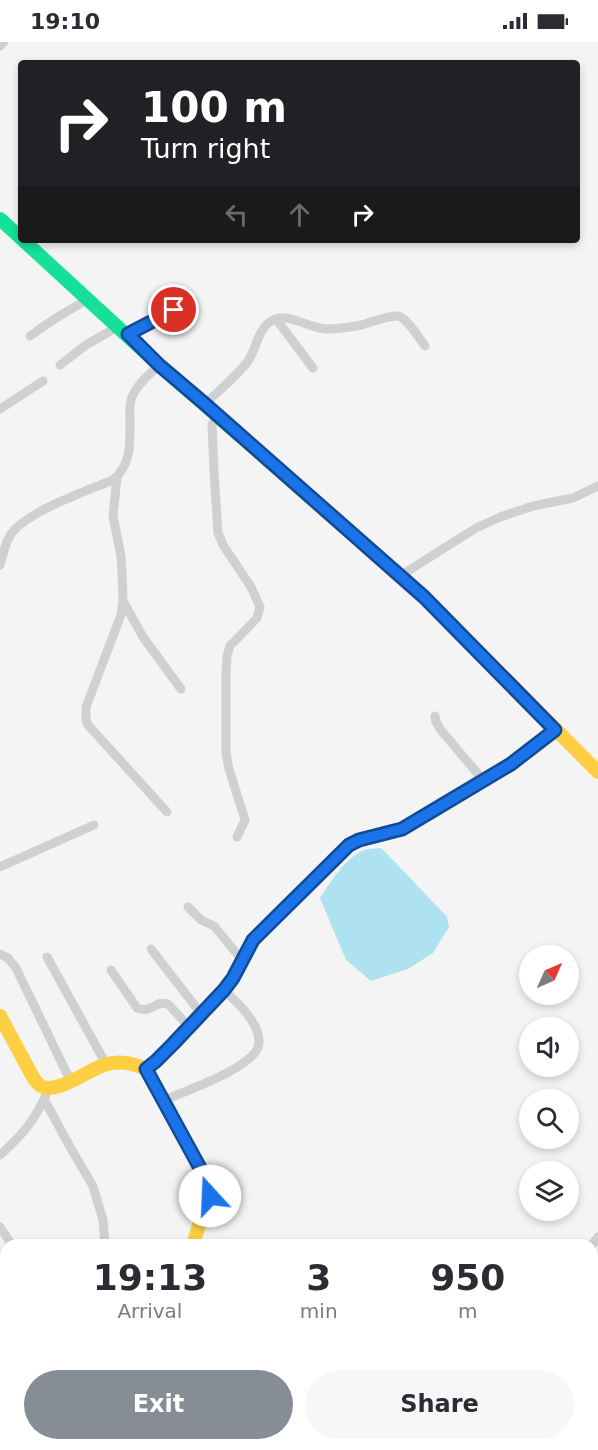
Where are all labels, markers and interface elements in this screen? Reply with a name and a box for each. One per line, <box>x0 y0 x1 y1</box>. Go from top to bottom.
text: 19:10 <box>30 9 100 34</box>
text: 100 m <box>141 83 287 132</box>
icon: right <box>42 84 120 162</box>
text: Turn right <box>141 133 270 164</box>
icon: left <box>220 198 253 231</box>
icon: ahead <box>283 198 316 231</box>
icon: right <box>346 198 379 231</box>
pin <box>148 284 199 335</box>
icon: arrive <box>157 293 190 326</box>
north arrow <box>519 945 579 1005</box>
map controls <box>519 945 579 1221</box>
button: sound <box>519 1017 579 1077</box>
button: search <box>519 1089 579 1149</box>
button: layers <box>519 1161 579 1221</box>
position arrow <box>178 1164 242 1228</box>
text: 19:13 <box>93 1257 207 1298</box>
text: 3 <box>306 1257 331 1298</box>
text: 950 <box>430 1257 505 1298</box>
text: Arrival <box>117 1299 182 1323</box>
text: min <box>300 1299 338 1323</box>
text: m <box>458 1299 478 1323</box>
button: Exit <box>24 1370 293 1439</box>
button: Share <box>305 1370 574 1439</box>

